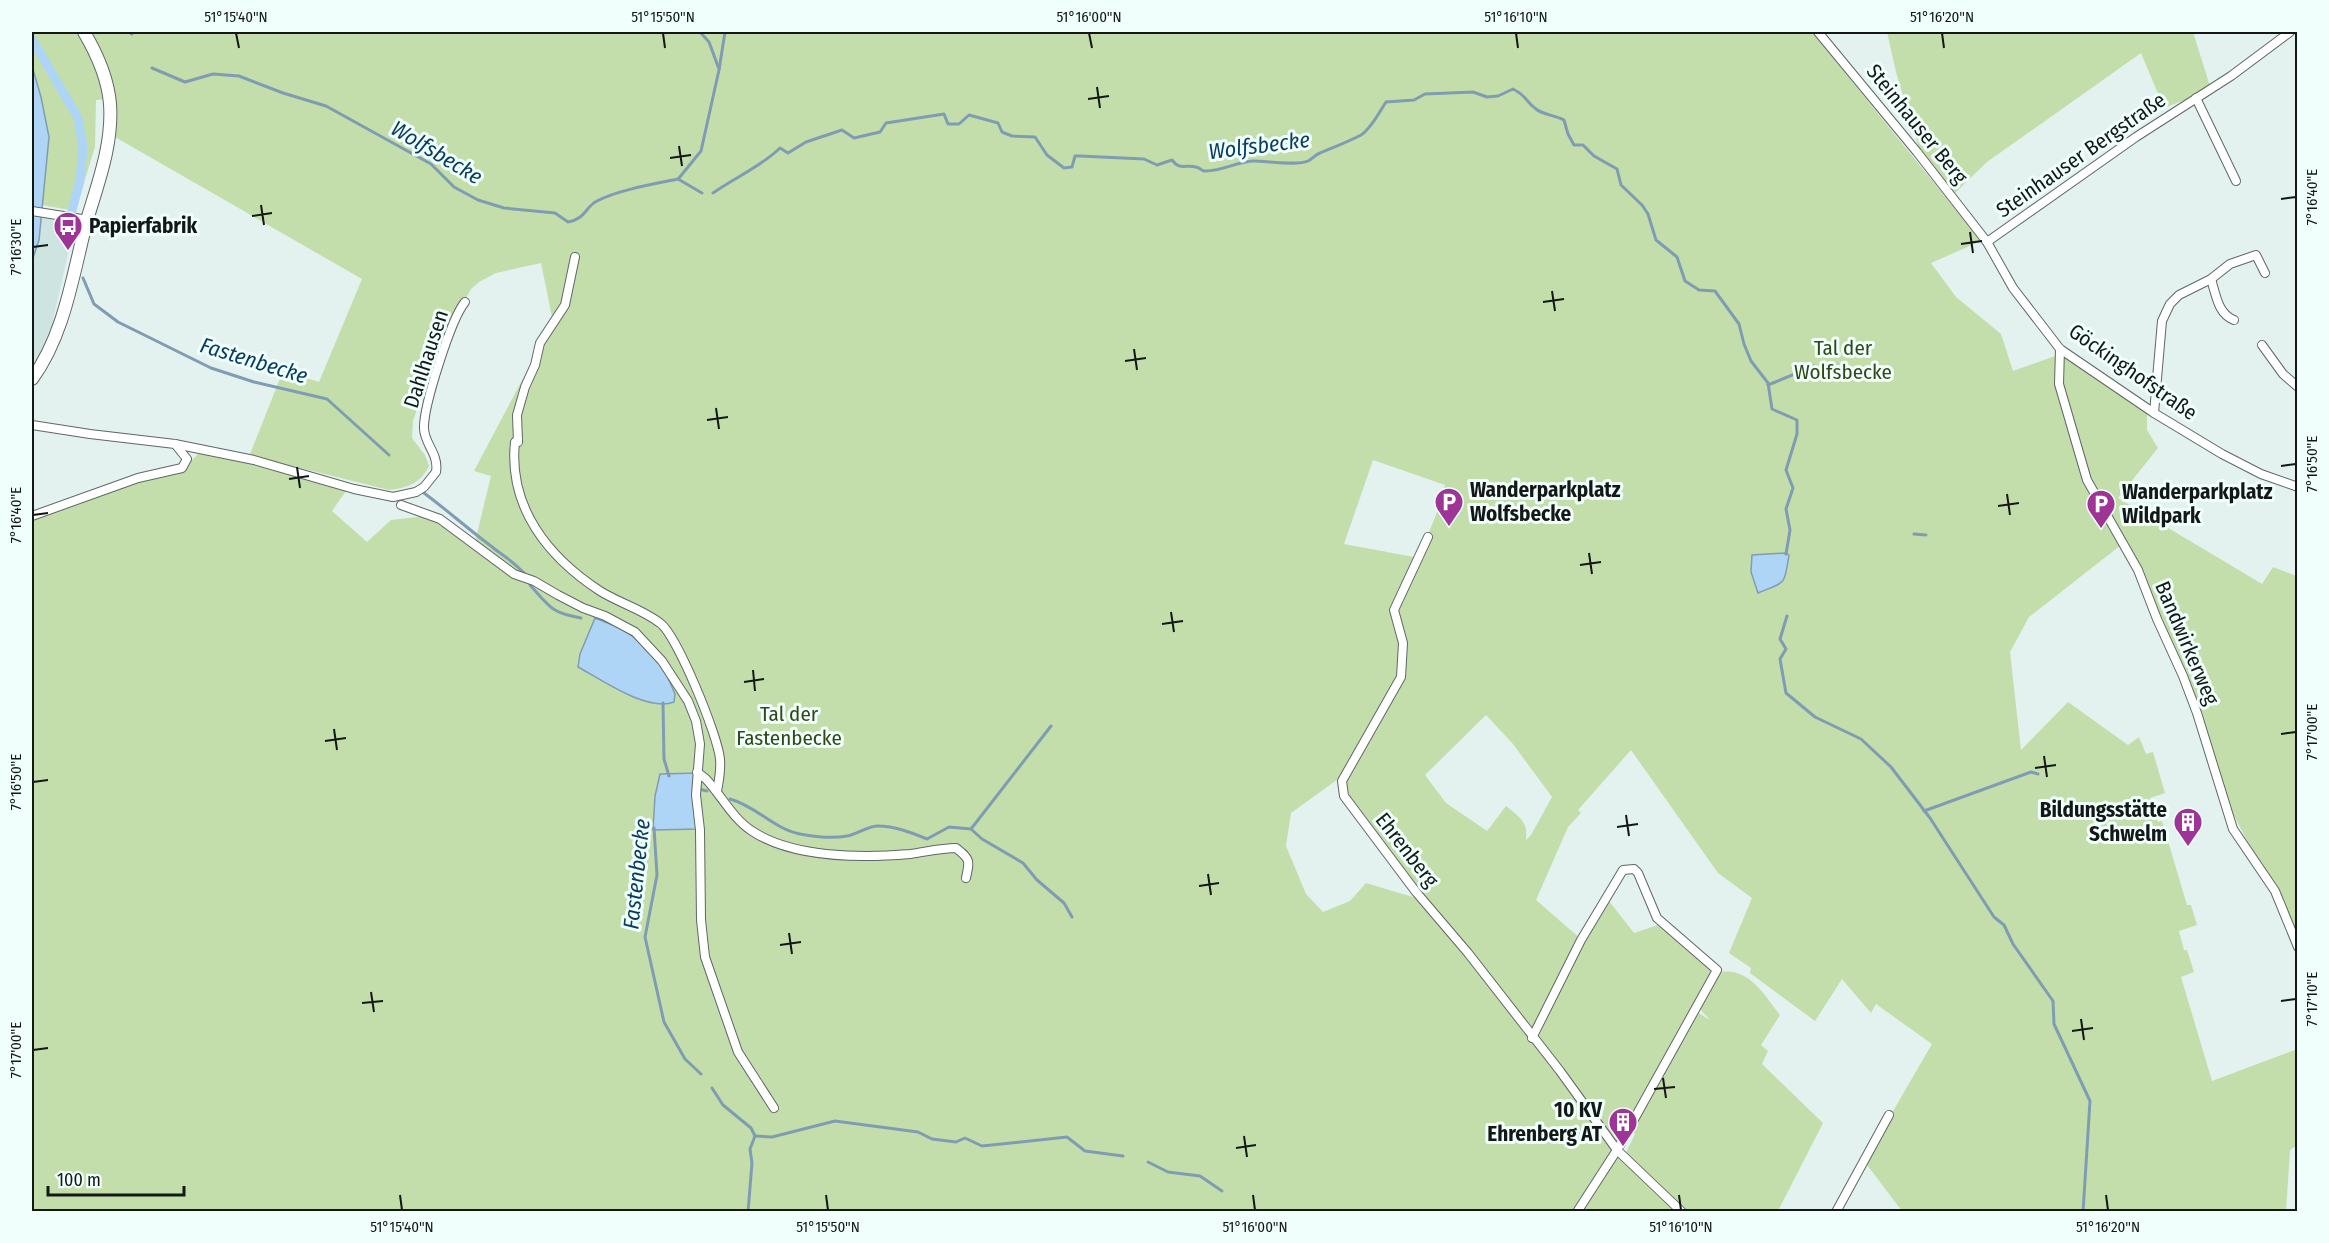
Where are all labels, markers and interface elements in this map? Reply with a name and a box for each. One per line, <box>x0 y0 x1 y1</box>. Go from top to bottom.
text: 51°15'40"N <box>204 8 268 26</box>
text: 51°15'50"N <box>631 8 695 26</box>
text: 51°16'00"N <box>1056 8 1122 26</box>
text: 51°16'10"N <box>1484 8 1548 26</box>
text: 51°16'20"N <box>1910 8 1974 26</box>
street label: Steinhauser Berg <box>1861 59 1973 189</box>
street label: Steinhauser Bergstraße <box>1991 87 2171 223</box>
water label: Wolfsbecke <box>386 115 487 190</box>
water label: Wolfsbecke <box>1207 126 1311 165</box>
text: 7°16'40"E <box>2303 169 2321 225</box>
bus stop icon: Papierfabrik <box>52 210 84 252</box>
place label: Papierfabrik <box>89 213 197 239</box>
text: 7°16'30"E <box>7 219 25 275</box>
street label: Dahlhausen <box>398 307 454 411</box>
street label: Göckinghofstraße <box>2064 318 2202 426</box>
water label: Fastenbecke <box>197 331 311 390</box>
park label: Tal der Wolfsbecke <box>1794 335 1892 385</box>
text: 7°16'50"E <box>2303 436 2321 492</box>
place label: Wanderparkplatz Wolfsbecke <box>1470 477 1621 527</box>
place label: Wanderparkplatz Wildpark <box>2122 479 2273 529</box>
parking icon: Wanderparkplatz Wolfsbecke <box>1433 486 1465 528</box>
text: 7°16'40"E <box>7 487 25 543</box>
parking icon: Wanderparkplatz Wildpark <box>2085 488 2117 530</box>
street label: Bandwirkerweg <box>2149 577 2225 709</box>
park label: Tal der Fastenbecke <box>736 701 842 751</box>
text: 7°17'00"E <box>2303 704 2321 760</box>
text: 7°16'50"E <box>7 754 25 810</box>
place label: Bildungsstätte Schwelm <box>2040 797 2167 847</box>
building icon: Bildungsstätte Schwelm <box>2172 806 2204 848</box>
street label: Ehrenberg <box>1370 807 1444 893</box>
water label: Fastenbecke <box>617 818 656 931</box>
text: 7°17'10"E <box>2303 972 2321 1026</box>
text: 7°17'00"E <box>7 1022 25 1078</box>
place label: 10 KV Ehrenberg AT <box>1487 1097 1603 1147</box>
building icon: 10 KV Ehrenberg AT <box>1607 1106 1639 1148</box>
scale bar <box>48 1159 184 1197</box>
text: 100 m <box>57 1169 101 1191</box>
text: 51°15'40"N <box>370 1218 434 1236</box>
text: 51°15'50"N <box>796 1218 860 1236</box>
text: 51°16'00"N <box>1222 1218 1288 1236</box>
text: 51°16'10"N <box>1649 1218 1713 1236</box>
text: 51°16'20"N <box>2076 1218 2140 1236</box>

